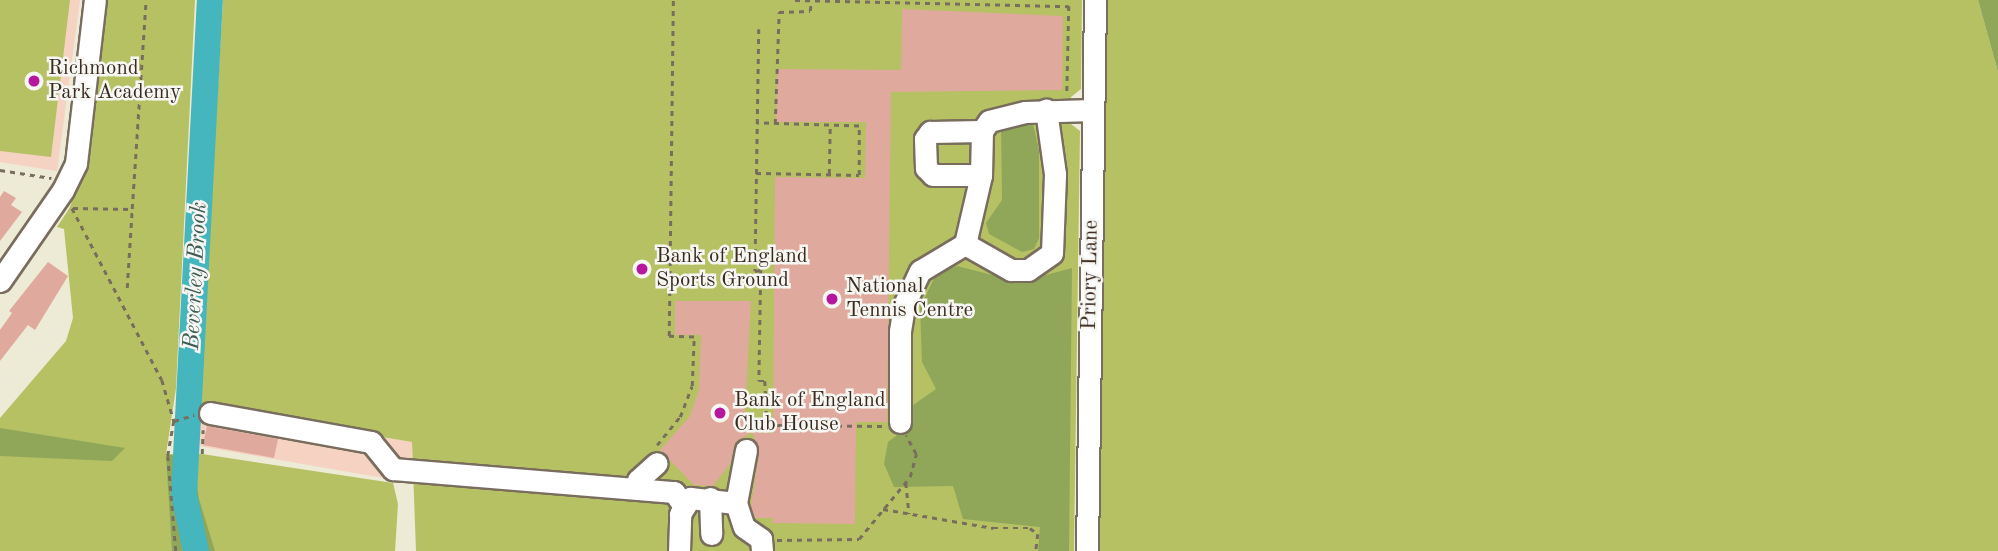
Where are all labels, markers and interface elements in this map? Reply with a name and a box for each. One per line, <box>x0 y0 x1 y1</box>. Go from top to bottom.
place label: Richmond Park Academy <box>48 56 181 106</box>
marker: Richmond Park Academy <box>26 73 42 89</box>
water label: Beverley Brook <box>178 201 214 351</box>
street label: Priory Lane <box>1077 220 1105 330</box>
place label: Bank of England Sports Ground <box>656 244 808 294</box>
marker: Bank of England Sports Ground <box>634 261 650 277</box>
place label: National Tennis Centre <box>846 274 973 324</box>
marker: National Tennis Centre <box>824 291 840 307</box>
place label: Bank of England Club House <box>734 388 886 438</box>
marker: Bank of England Club House <box>712 405 728 421</box>

